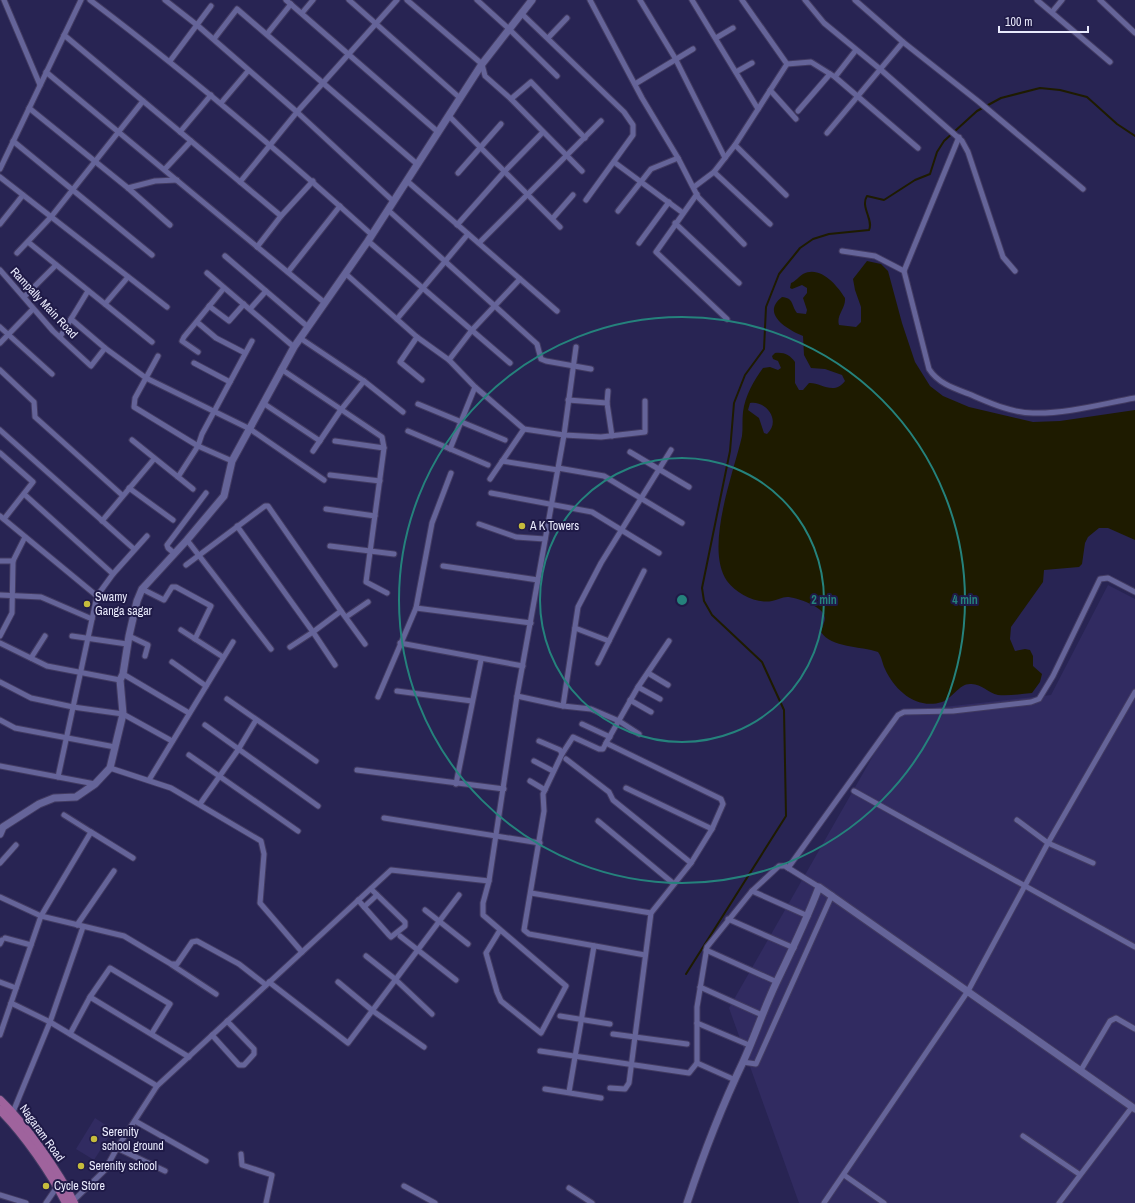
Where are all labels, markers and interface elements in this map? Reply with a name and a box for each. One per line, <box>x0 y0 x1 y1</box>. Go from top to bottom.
scale bar <box>999 8 1088 34</box>
text: 100 m <box>1005 14 1032 30</box>
street label: Rampally Main Road <box>7 264 81 342</box>
place label: A K Towers <box>529 518 579 534</box>
marker: A K Towers <box>517 521 527 531</box>
place label: Swamy Ganga sagar <box>95 589 153 619</box>
text: 2 min <box>811 592 837 608</box>
text: 4 min <box>952 592 978 608</box>
centre of rings <box>675 593 689 607</box>
marker: Swamy Ganga sagar <box>82 599 92 609</box>
street label: Nagaram Road <box>16 1101 68 1165</box>
place label: Serenity school ground <box>102 1124 164 1154</box>
marker: Serenity school ground <box>89 1134 99 1144</box>
place label: Serenity school <box>89 1158 157 1174</box>
marker: Serenity school <box>76 1161 86 1171</box>
place label: Cycle Store <box>54 1178 105 1194</box>
marker: Cycle Store <box>41 1181 51 1191</box>

